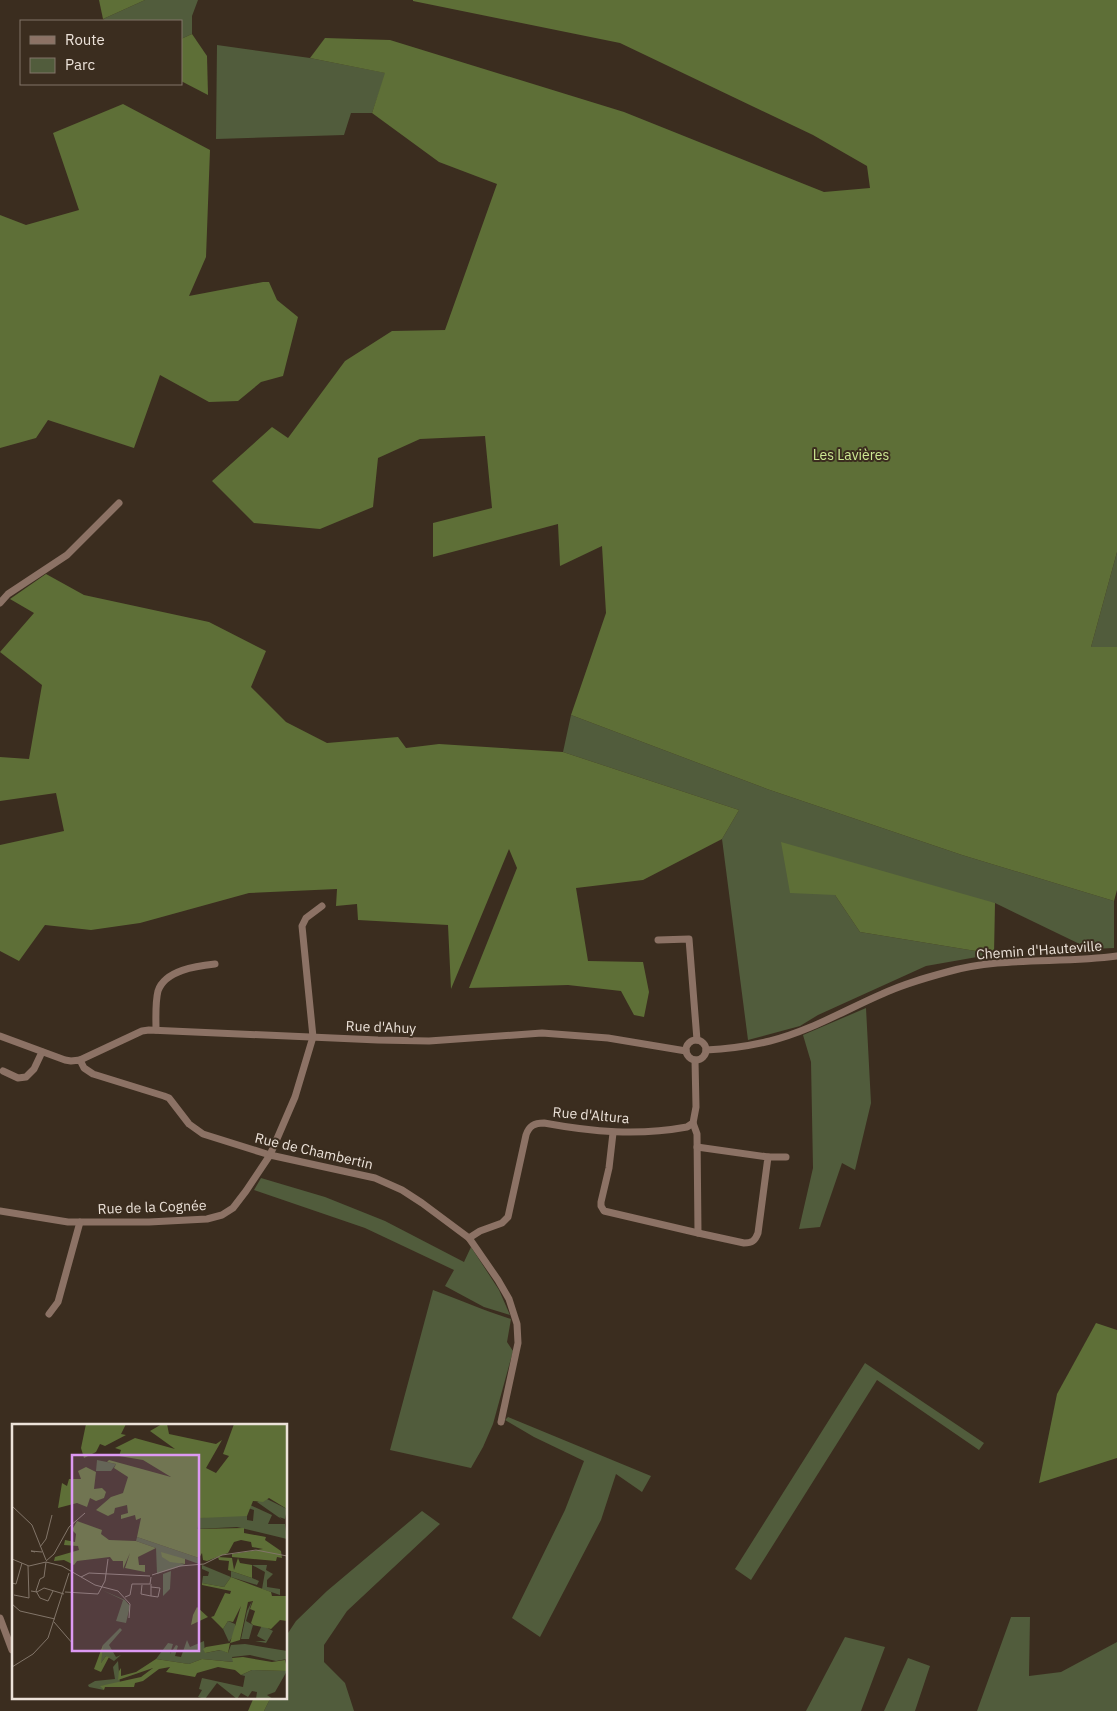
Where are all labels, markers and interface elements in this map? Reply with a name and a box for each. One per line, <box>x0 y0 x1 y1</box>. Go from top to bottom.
legend <box>20 20 182 85</box>
text: Route <box>65 30 105 49</box>
text: Parc <box>65 55 95 74</box>
park label: Les Lavières <box>813 446 890 464</box>
street label: Chemin d'Hauteville <box>975 937 1103 963</box>
street label: Rue d'Ahuy <box>345 1017 417 1037</box>
street label: Rue d'Altura <box>552 1103 631 1127</box>
street label: Rue de Chambertin <box>253 1129 375 1173</box>
street label: Rue de la Cognée <box>97 1196 207 1218</box>
inset map <box>12 1424 288 1698</box>

